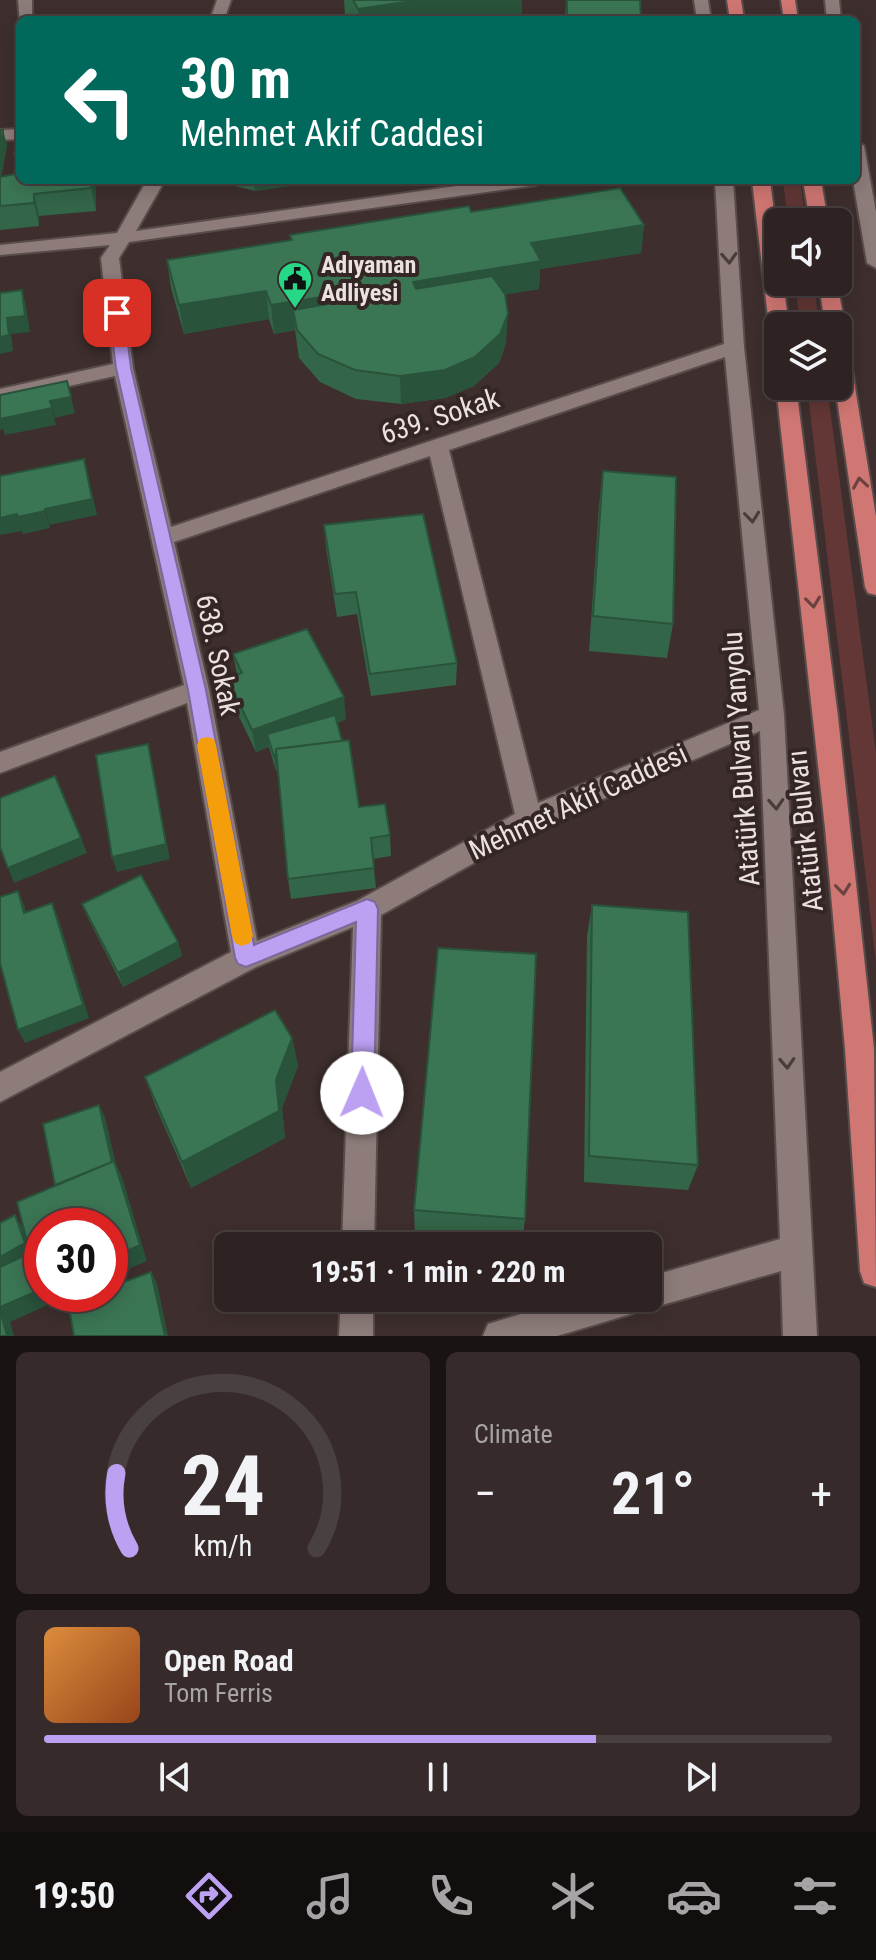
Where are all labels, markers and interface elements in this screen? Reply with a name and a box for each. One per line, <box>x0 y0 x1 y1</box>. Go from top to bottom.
text: 30 m <box>180 46 291 112</box>
icon: left <box>48 48 152 152</box>
text: Mehmet Akif Caddesi <box>180 113 484 155</box>
map controls <box>764 208 852 400</box>
button: sound <box>764 208 852 296</box>
place label: Adıyaman Adliyesi <box>321 251 416 307</box>
one-way arrow <box>720 252 737 265</box>
public building icon: Adıyaman Adliyesi <box>276 260 314 310</box>
pin <box>83 279 151 347</box>
icon: arrive <box>95 291 139 335</box>
button: layers <box>764 312 852 400</box>
street label: 639. Sokak <box>377 381 504 451</box>
one-way arrow <box>852 476 869 490</box>
one-way arrow <box>743 511 760 524</box>
street label: 638. Sokak <box>189 592 247 719</box>
one-way arrow <box>805 596 822 609</box>
street label: Atatürk Bulvarı Yanyolu <box>716 631 766 887</box>
street label: Mehmet Akif Caddesi <box>464 737 692 867</box>
street label: Atatürk Bulvarı <box>780 748 830 914</box>
one-way arrow <box>767 798 784 811</box>
one-way arrow <box>834 883 851 896</box>
position arrow <box>320 1051 404 1135</box>
one-way arrow <box>779 1057 796 1070</box>
speed limit sign: 30 <box>24 1208 128 1312</box>
text: 19:51 · 1 min · 220 m <box>311 1254 565 1289</box>
text: Climate <box>474 1419 553 1449</box>
text: 24 <box>181 1438 265 1535</box>
text: 21° <box>611 1458 695 1529</box>
text: − <box>474 1468 496 1520</box>
text: + <box>810 1468 832 1520</box>
text: km/h <box>194 1529 252 1563</box>
text: Open Road <box>164 1643 294 1678</box>
text: Tom Ferris <box>164 1678 273 1708</box>
icon: previous <box>153 1755 197 1799</box>
icon: pause <box>416 1755 460 1799</box>
icon: next <box>679 1755 723 1799</box>
icon: directions <box>181 1868 237 1924</box>
icon: music <box>302 1868 358 1924</box>
icon: phone <box>423 1868 479 1924</box>
icon: climate <box>545 1868 601 1924</box>
icon: car <box>666 1868 722 1924</box>
icon: filters <box>787 1868 843 1924</box>
text: 19:50 <box>33 1875 115 1917</box>

